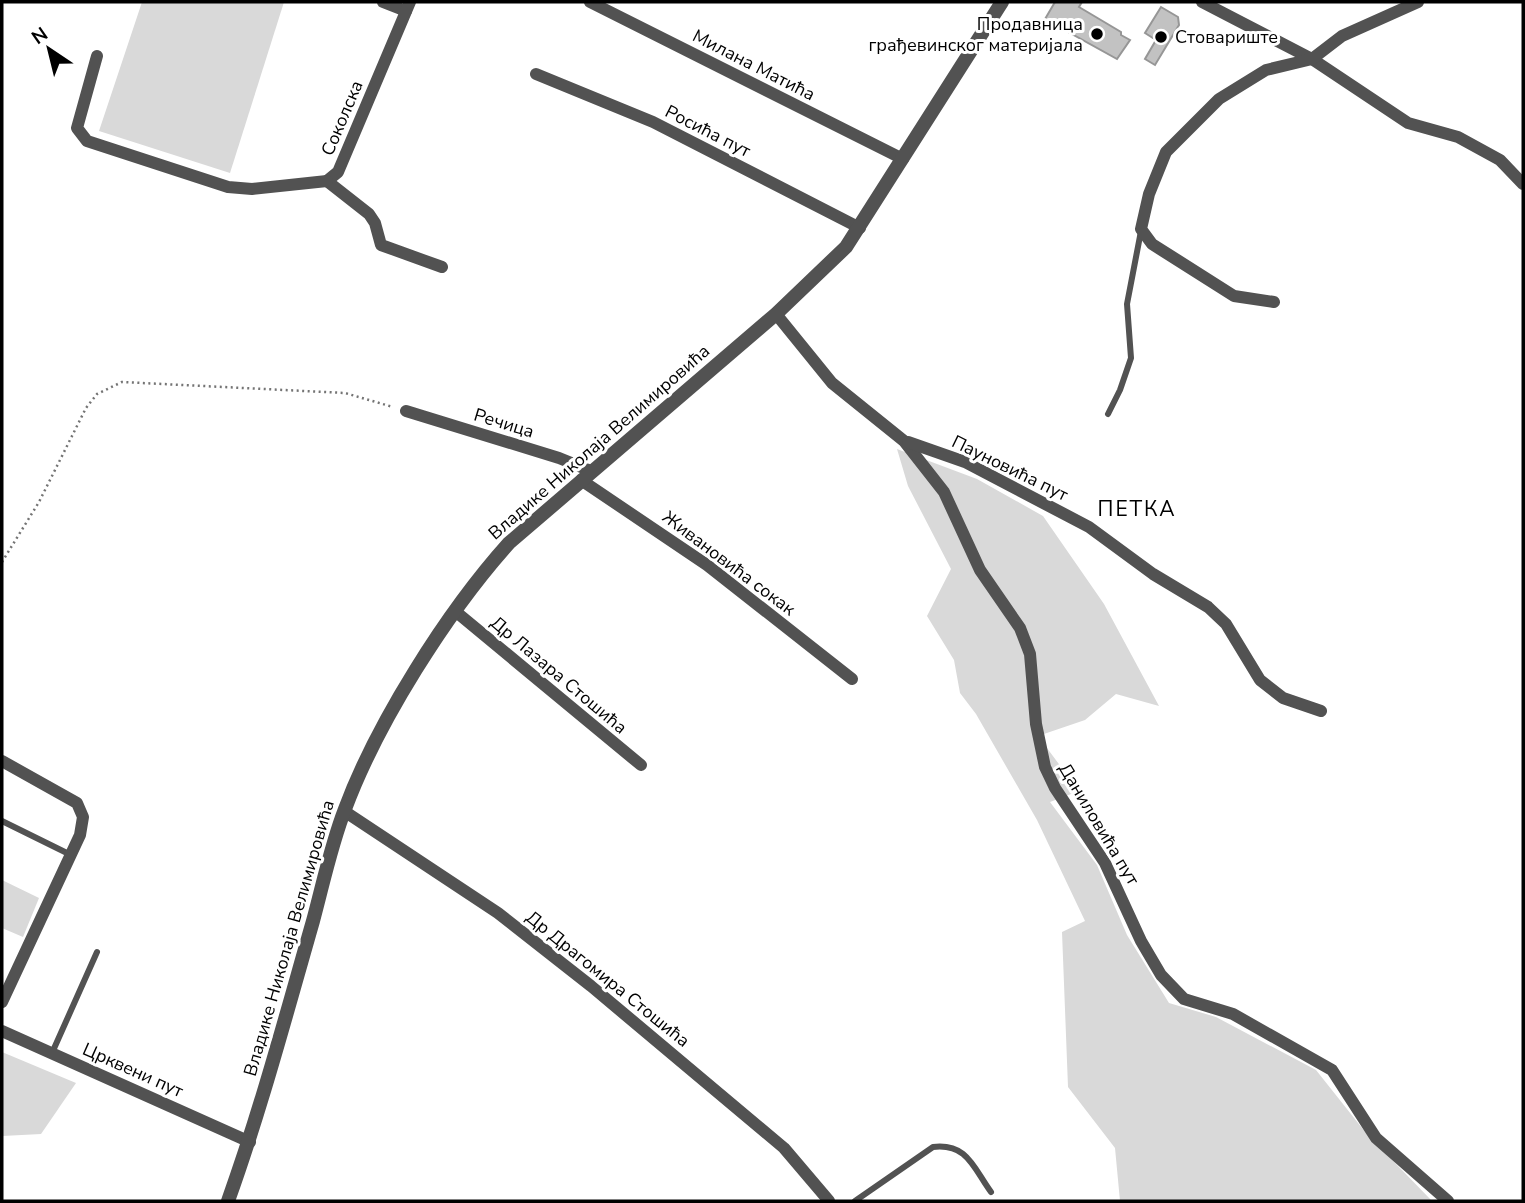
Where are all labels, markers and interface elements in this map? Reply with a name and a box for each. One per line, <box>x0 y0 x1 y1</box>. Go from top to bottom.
place label: Продавница грађевинског материјала <box>868 12 1083 57</box>
north arrow <box>14 14 84 84</box>
text: N <box>27 21 53 51</box>
street label: Милана Матића <box>689 24 819 106</box>
place label: Стовариште <box>1175 25 1278 49</box>
marker: Продавница грађевинског материјала <box>1089 26 1105 42</box>
marker: Стовариште <box>1153 29 1169 45</box>
street label: Соколска <box>315 77 369 159</box>
street label: Росића пут <box>661 99 755 163</box>
street label: Владике Николаја Велимировића <box>483 339 715 545</box>
street label: Речица <box>471 402 537 444</box>
street label: Пауновића пут <box>948 429 1072 507</box>
district label: ПЕТКА <box>1098 495 1176 523</box>
street label: Живановића сокак <box>658 505 801 621</box>
street label: Др Лазара Стошића <box>486 611 632 739</box>
street label: Даниловића пут <box>1053 759 1145 889</box>
street label: Владике Николаја Велимировића <box>238 797 340 1079</box>
street label: Др Драгомира Стошића <box>521 905 695 1053</box>
street label: Црквени пут <box>79 1037 187 1103</box>

